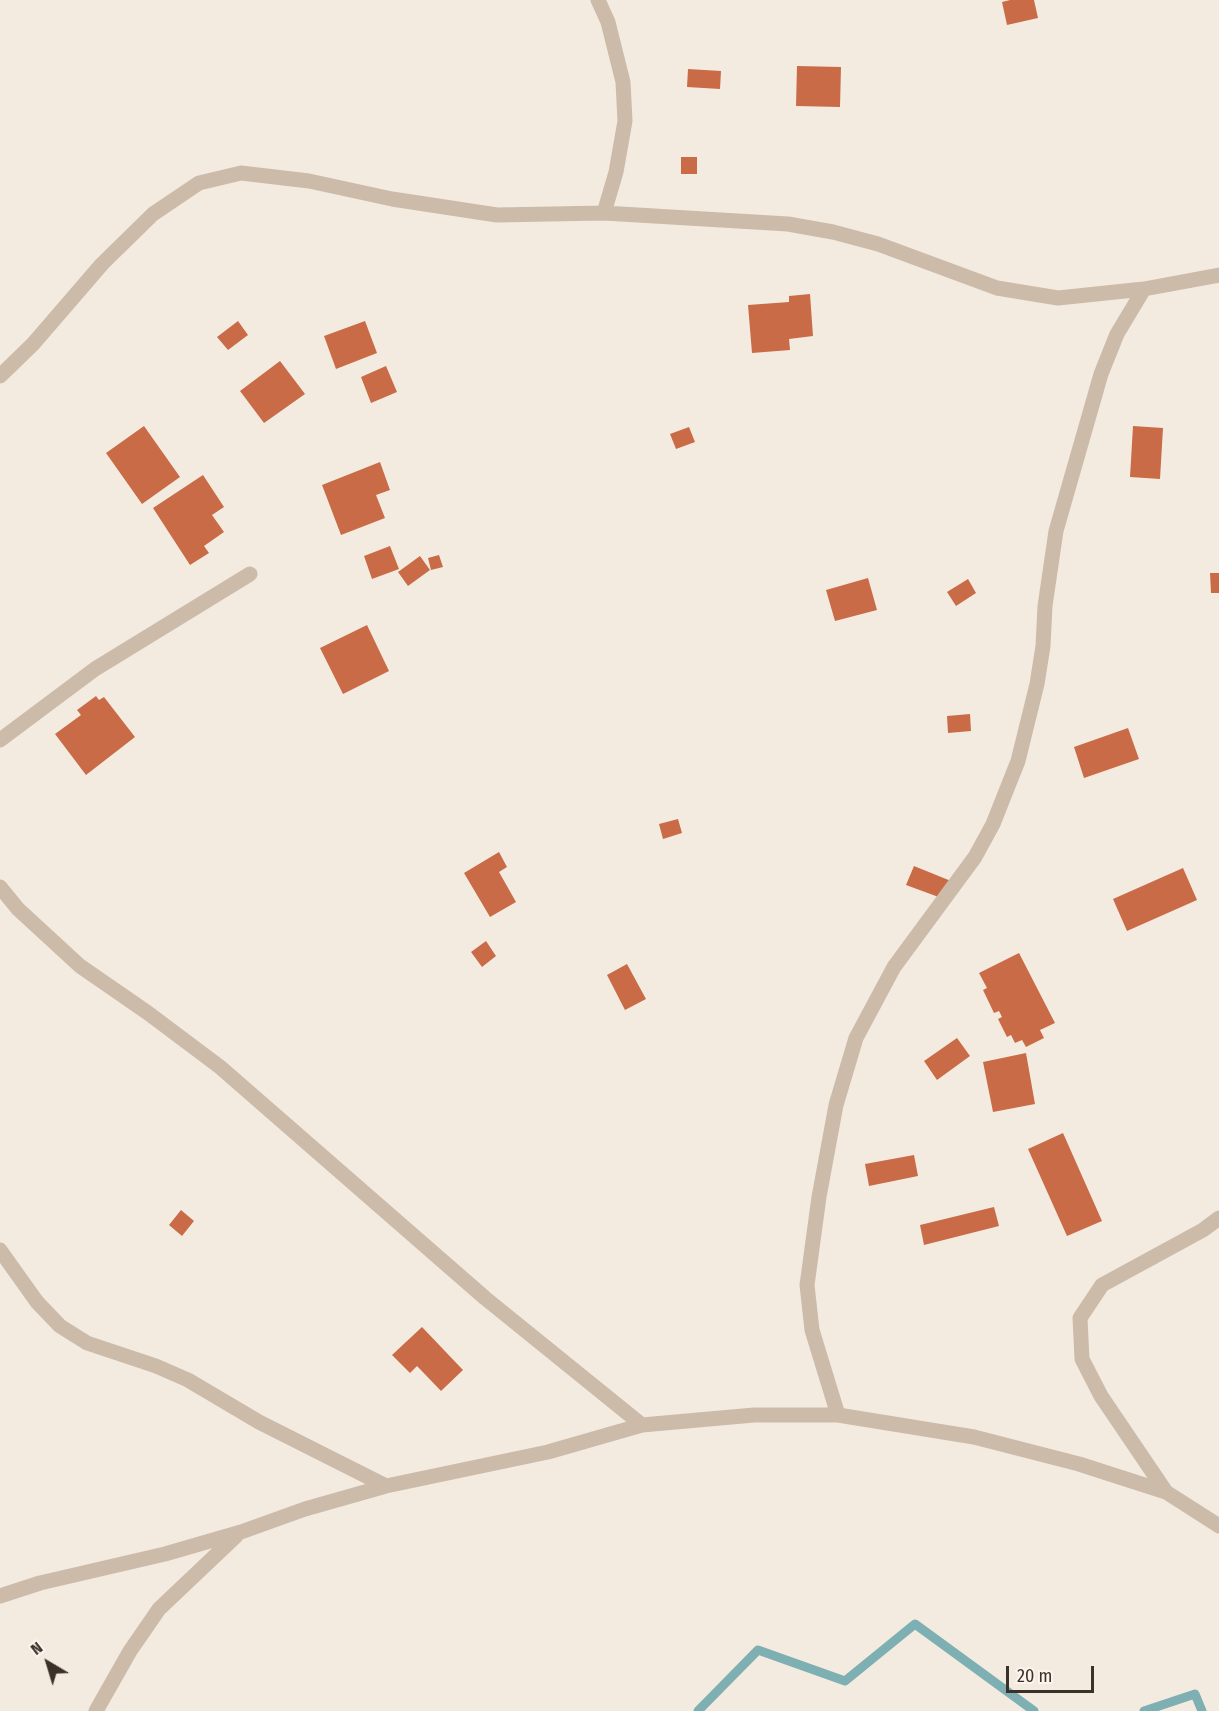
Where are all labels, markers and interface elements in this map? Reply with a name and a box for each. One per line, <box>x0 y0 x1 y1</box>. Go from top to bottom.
north arrow <box>18 1633 78 1693</box>
text: N <box>27 1638 46 1659</box>
scale bar <box>1009 1654 1098 1692</box>
text: 20 m <box>1017 1665 1052 1687</box>

